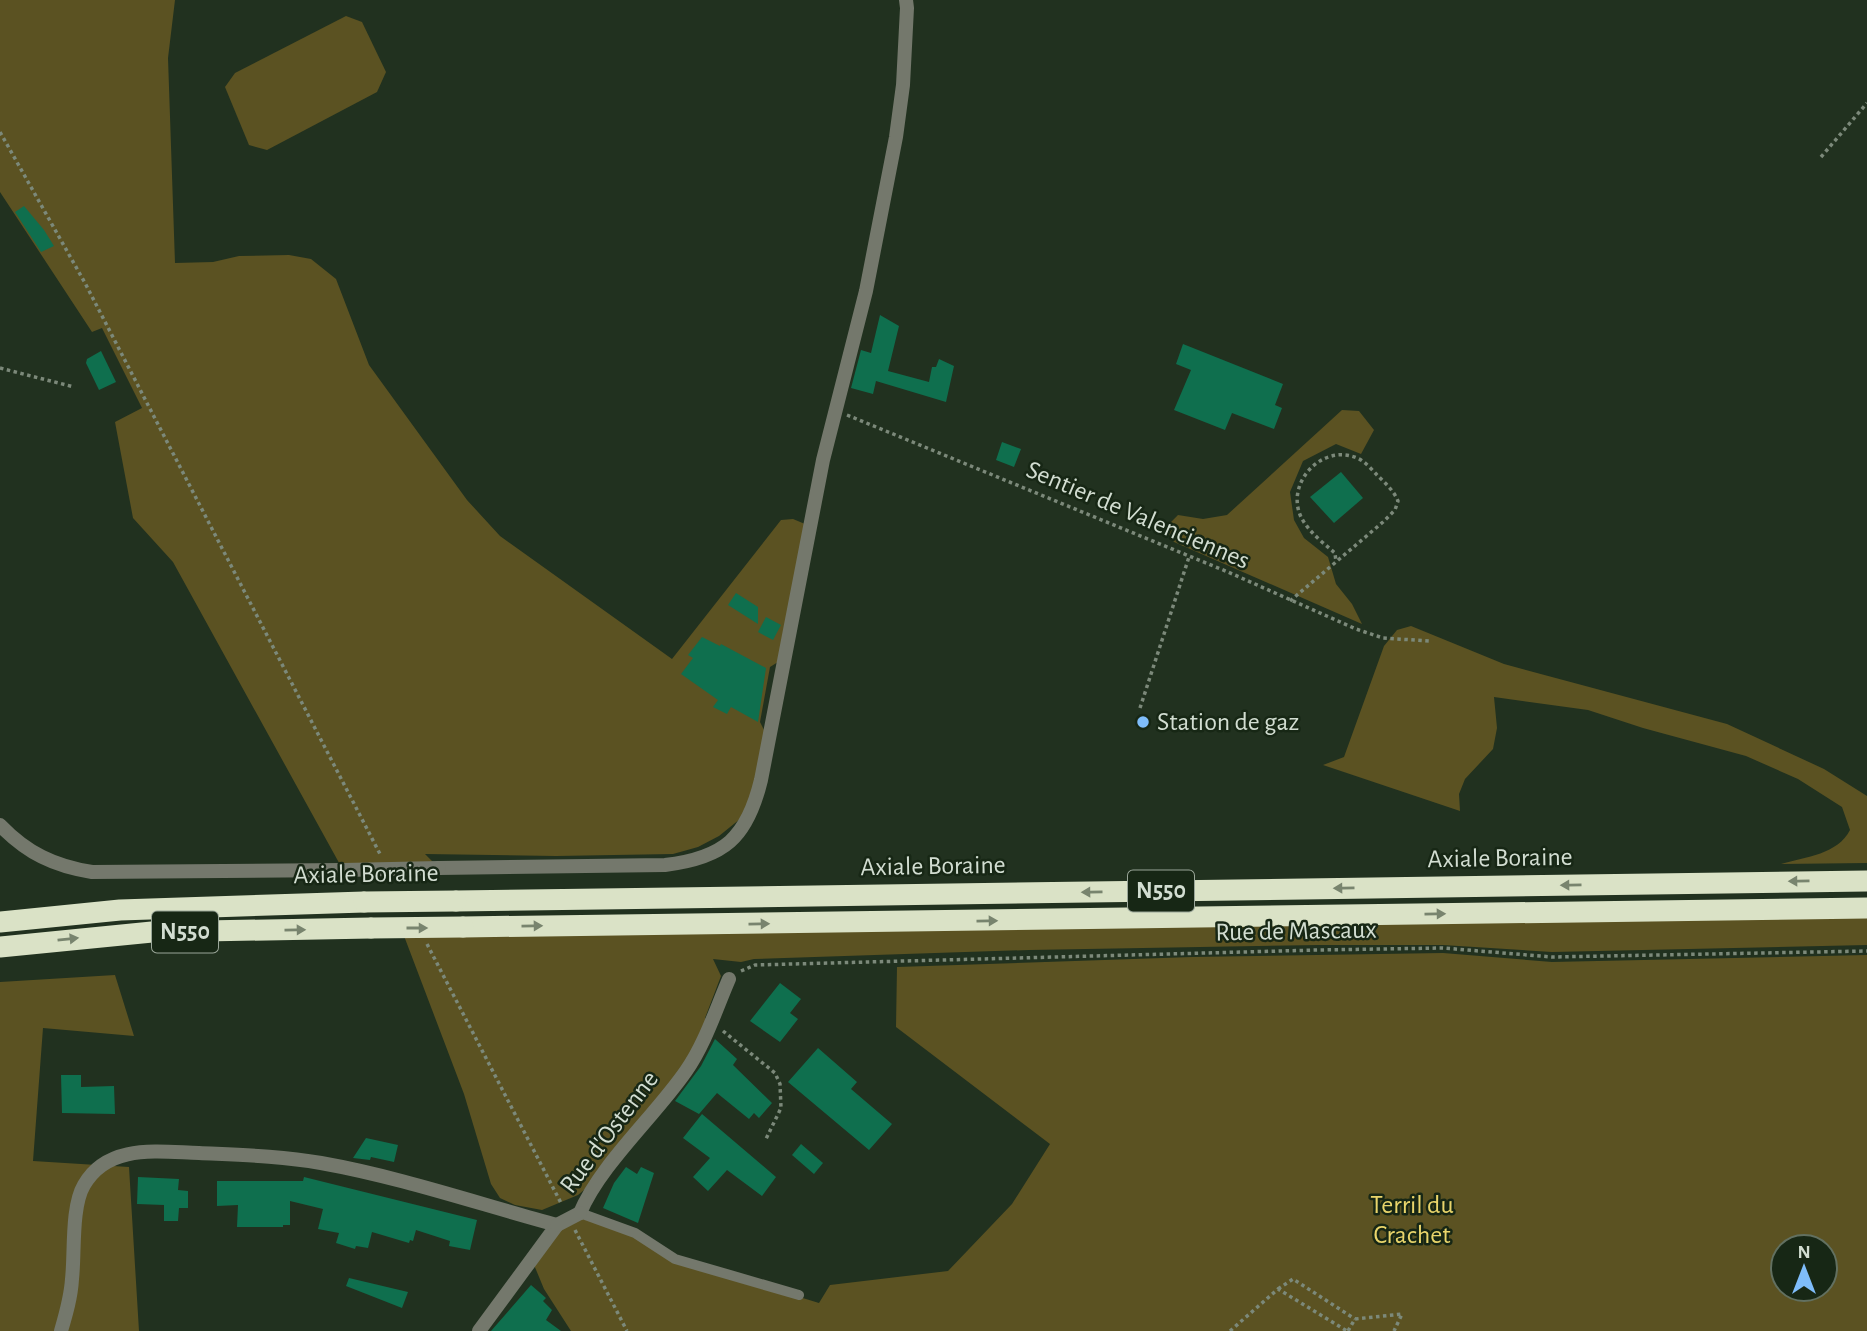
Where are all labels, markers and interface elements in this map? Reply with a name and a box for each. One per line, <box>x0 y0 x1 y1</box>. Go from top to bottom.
street label: Sentier de Valenciennes <box>1023 456 1253 574</box>
place label: Station de gaz <box>1157 709 1299 735</box>
marker: Station de gaz <box>1135 714 1151 730</box>
street label: Axiale Boraine <box>1427 844 1573 872</box>
street label: Axiale Boraine <box>860 852 1006 880</box>
street label: Axiale Boraine <box>293 860 439 888</box>
road number: N550 <box>1128 870 1194 912</box>
one-way arrow <box>1788 876 1810 887</box>
one-way arrow <box>1560 879 1582 891</box>
one-way arrow <box>1333 882 1355 894</box>
one-way arrow <box>1081 886 1103 897</box>
one-way arrow <box>1424 909 1446 920</box>
road number: N550 <box>152 912 218 952</box>
one-way arrow <box>976 915 998 927</box>
street label: Rue de Mascaux <box>1215 917 1377 945</box>
one-way arrow <box>748 918 770 930</box>
one-way arrow <box>521 920 543 932</box>
one-way arrow <box>406 922 428 934</box>
one-way arrow <box>284 924 306 935</box>
one-way arrow <box>57 933 79 944</box>
street label: Rue d'Ostenne <box>555 1066 663 1198</box>
park label: Terril du Crachet <box>1370 1192 1454 1248</box>
north arrow <box>1769 1233 1839 1303</box>
text: N <box>1797 1243 1811 1262</box>

